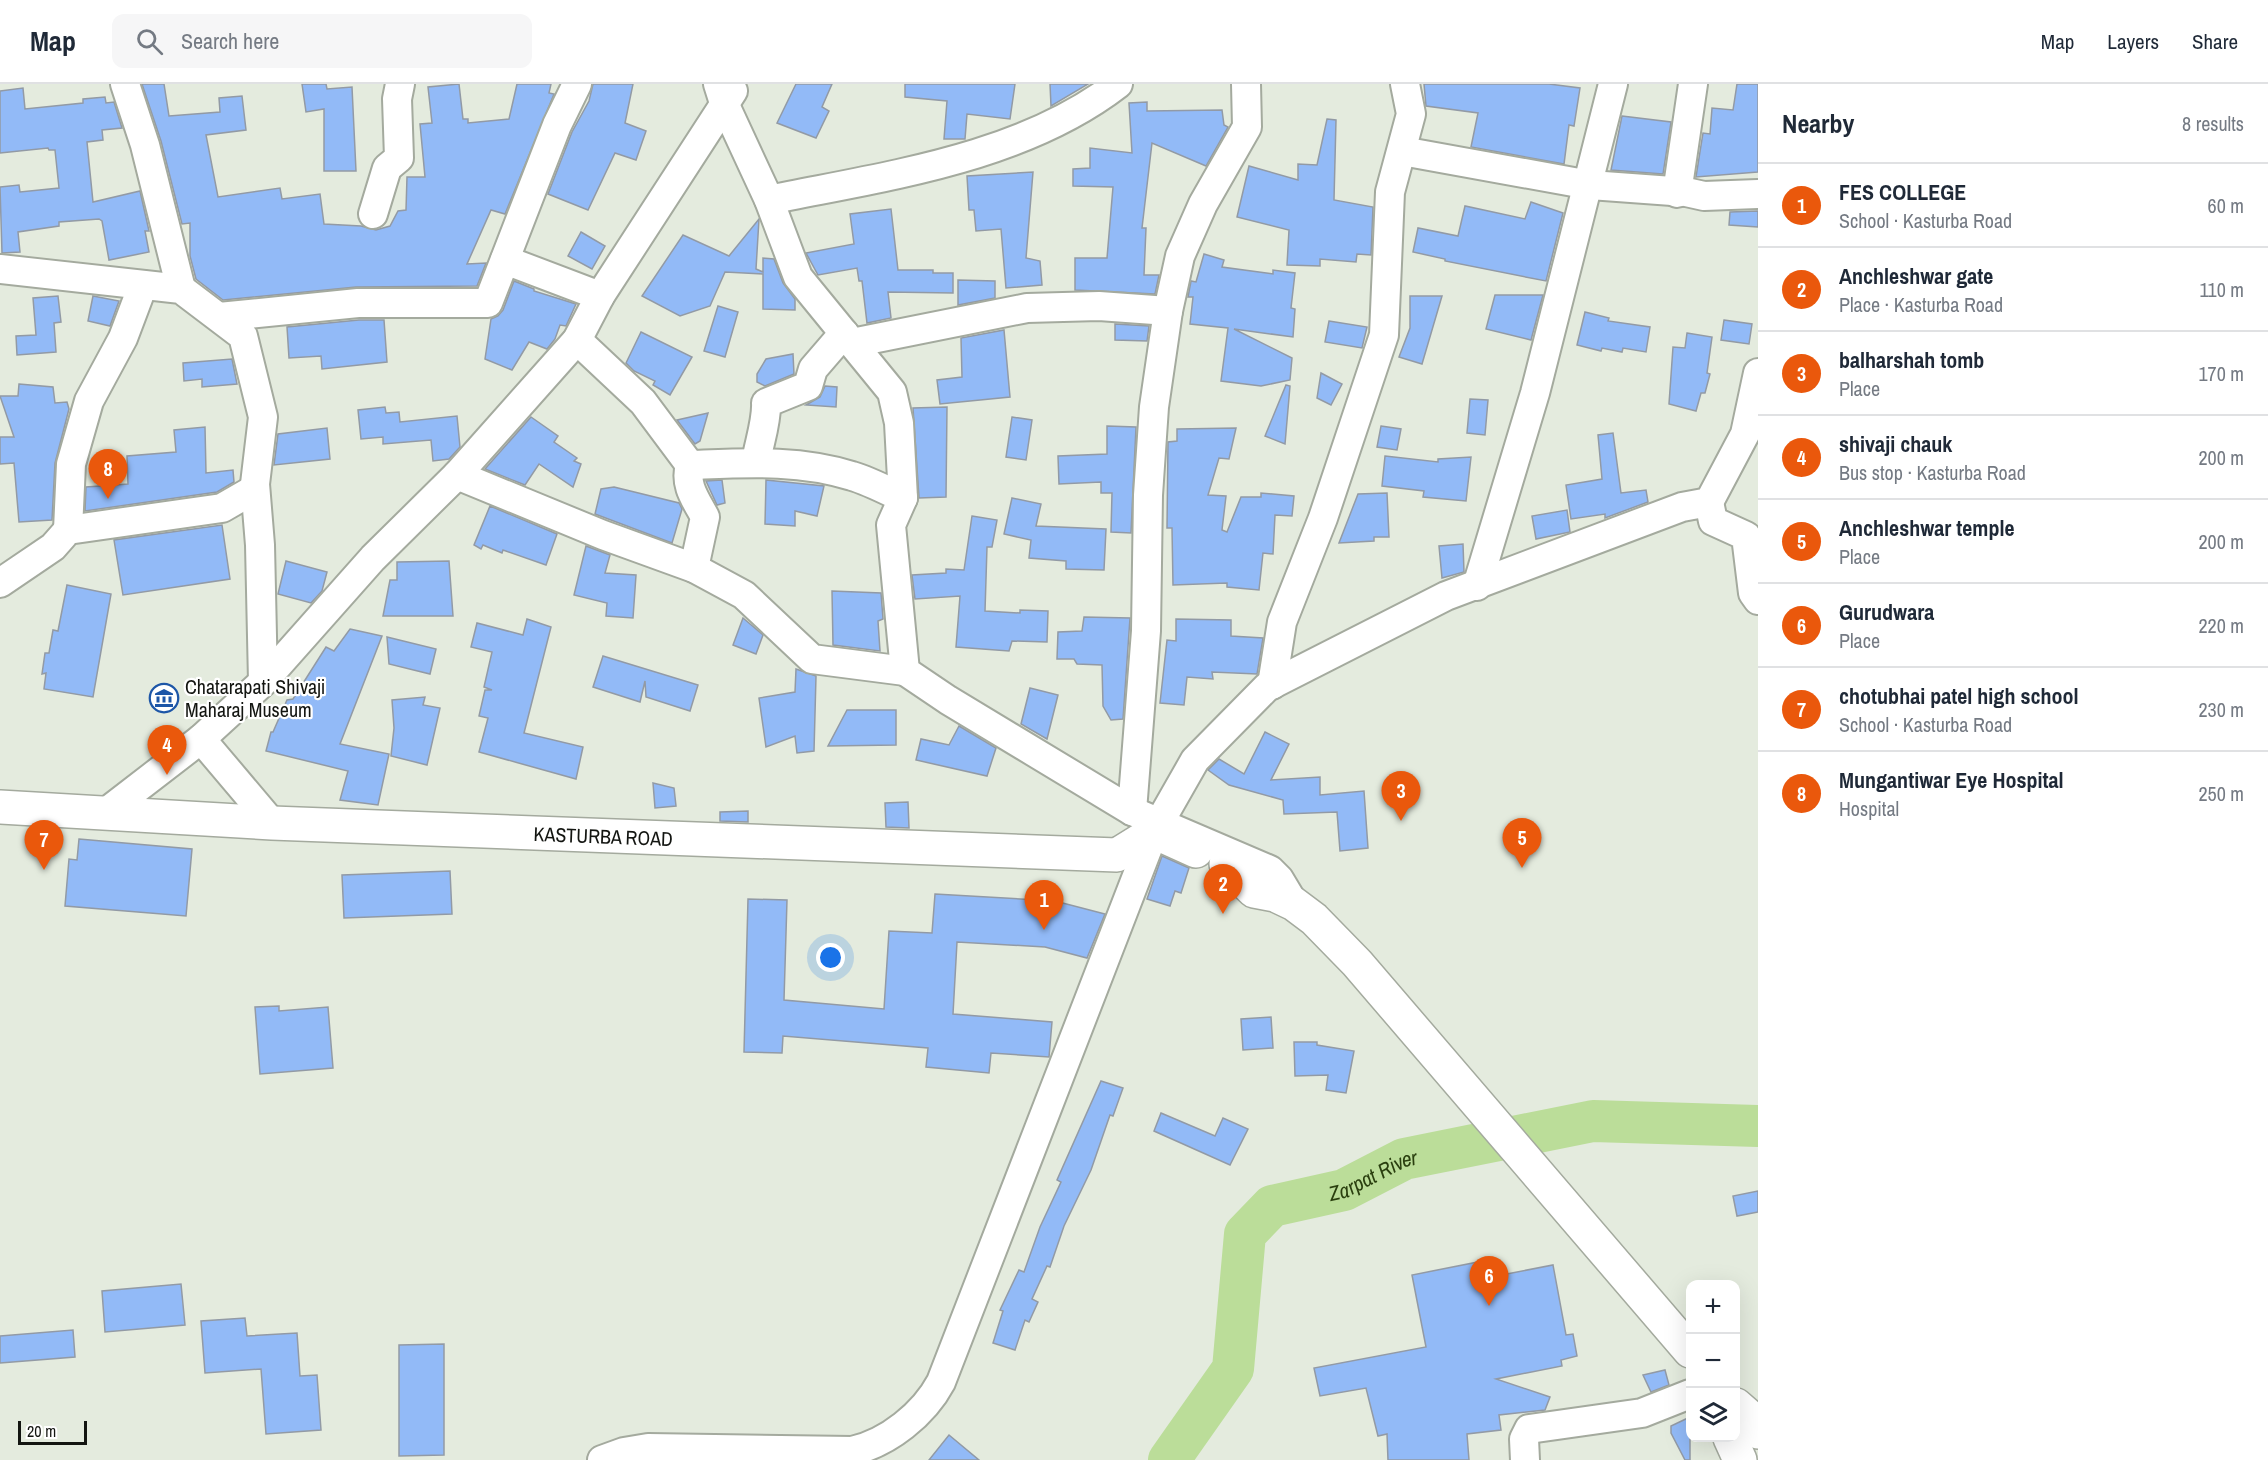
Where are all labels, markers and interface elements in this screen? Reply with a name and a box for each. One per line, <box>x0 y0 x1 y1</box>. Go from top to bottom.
search box <box>112 14 532 68</box>
text: Map <box>30 22 76 60</box>
icon: search <box>133 25 166 58</box>
text: Search here <box>181 26 279 56</box>
text: Map <box>2041 27 2074 56</box>
text: Layers <box>2107 27 2159 56</box>
text: Share <box>2192 27 2238 56</box>
text: Nearby <box>1782 106 1854 141</box>
text: 8 results <box>2182 110 2244 137</box>
text: FES COLLEGE <box>1839 177 1966 207</box>
text: 1 <box>1797 192 1806 219</box>
text: 60 m <box>2208 192 2244 219</box>
text: School · Kasturba Road <box>1839 207 2012 234</box>
text: Anchleshwar gate <box>1839 261 1993 291</box>
text: 2 <box>1797 276 1806 303</box>
text: 110 m <box>2200 276 2244 303</box>
text: Place · Kasturba Road <box>1839 291 2003 318</box>
text: balharshah tomb <box>1839 345 1984 375</box>
text: 3 <box>1797 360 1806 387</box>
text: 170 m <box>2198 360 2244 387</box>
text: Place <box>1839 375 1880 402</box>
text: shivaji chauk <box>1839 429 1952 459</box>
text: 4 <box>1797 444 1806 471</box>
text: 200 m <box>2198 444 2244 471</box>
pin: 8 <box>88 450 128 499</box>
text: Bus stop · Kasturba Road <box>1839 459 2026 486</box>
text: Anchleshwar temple <box>1839 513 2014 543</box>
text: 5 <box>1797 528 1806 555</box>
text: 200 m <box>2198 528 2244 555</box>
text: Place <box>1839 543 1880 570</box>
text: Gurudwara <box>1839 597 1934 627</box>
text: 6 <box>1797 612 1806 639</box>
text: 220 m <box>2198 612 2244 639</box>
text: Place <box>1839 627 1880 654</box>
place label: Chatarapati Shivaji Maharaj Museum <box>185 673 325 723</box>
text: chotubhai patel high school <box>1839 681 2079 711</box>
museum icon: Chatarapati Shivaji Maharaj Museum <box>148 682 180 714</box>
text: 7 <box>1797 696 1806 723</box>
text: 230 m <box>2198 696 2244 723</box>
text: School · Kasturba Road <box>1839 711 2012 738</box>
pin: 4 <box>148 726 186 775</box>
text: Mungantiwar Eye Hospital <box>1839 765 2064 795</box>
pin: 3 <box>1382 772 1420 821</box>
text: 8 <box>1797 780 1806 807</box>
text: 250 m <box>2198 780 2244 807</box>
text: Hospital <box>1839 795 1899 822</box>
pin: 5 <box>1502 818 1541 868</box>
street label: KASTURBA ROAD <box>533 819 674 852</box>
pin: 7 <box>24 820 63 870</box>
pin: 2 <box>1204 864 1242 914</box>
pin: 1 <box>1024 880 1064 930</box>
your location <box>816 943 845 972</box>
water label: Zarpat River <box>1325 1142 1421 1208</box>
pin: 6 <box>1470 1256 1508 1306</box>
map controls <box>1686 1280 1740 1442</box>
button: + <box>1686 1280 1740 1334</box>
button: − <box>1686 1334 1740 1388</box>
button: layers <box>1686 1388 1740 1442</box>
scale bar <box>18 1418 87 1446</box>
text: 20 m <box>27 1420 56 1442</box>

